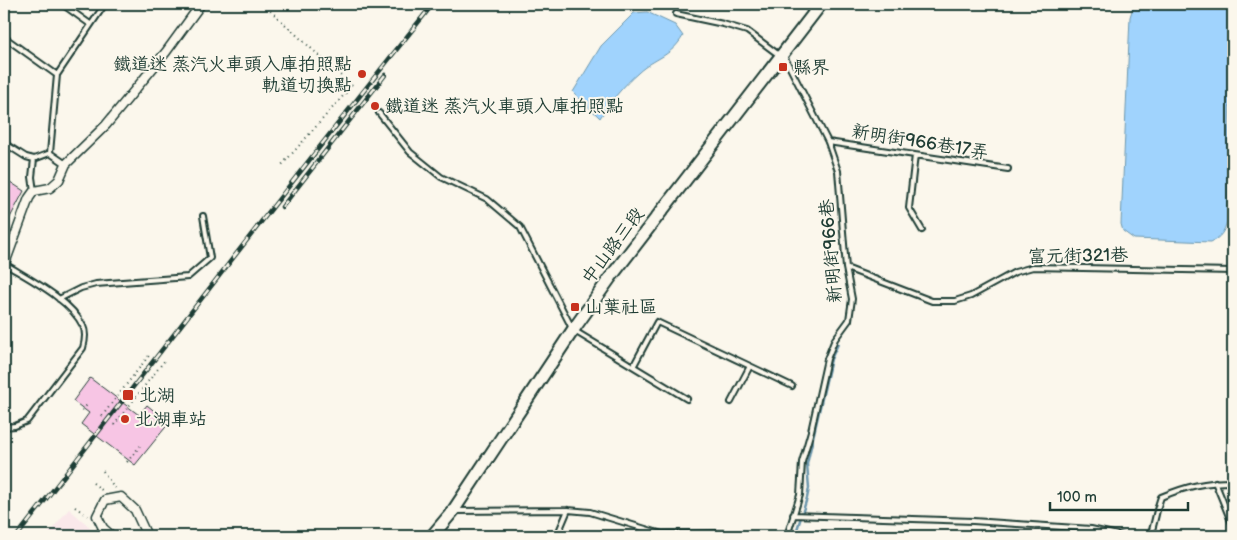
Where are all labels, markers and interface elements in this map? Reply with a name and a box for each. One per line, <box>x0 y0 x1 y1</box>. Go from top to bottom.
place label: 鐵道迷 蒸汽火車頭入庫拍照點 軌道切換點 <box>113 54 352 96</box>
place label: 縣界 <box>793 57 829 78</box>
marker: 縣界 <box>777 61 789 73</box>
marker: 鐵道迷 蒸汽火車頭入庫拍照點 軌道切換點 <box>356 68 368 80</box>
place label: 鐵道迷 蒸汽火車頭入庫拍照點 <box>385 96 624 117</box>
marker: 鐵道迷 蒸汽火車頭入庫拍照點 <box>369 100 381 112</box>
street label: 新明街966巷17弄 <box>850 121 990 163</box>
street label: 新明街966巷 <box>816 198 846 304</box>
street label: 中山路三段 <box>578 204 648 288</box>
street label: 富元街321巷 <box>1028 245 1128 267</box>
place label: 山葉社區 <box>585 297 657 318</box>
marker: 山葉社區 <box>569 301 581 313</box>
place label: 北湖 <box>139 385 175 406</box>
marker: 北湖 <box>121 388 135 402</box>
place label: 北湖車站 <box>135 409 207 430</box>
marker: 北湖車站 <box>119 413 131 425</box>
scale bar <box>1050 480 1187 512</box>
text: 100 m <box>1057 488 1097 507</box>

